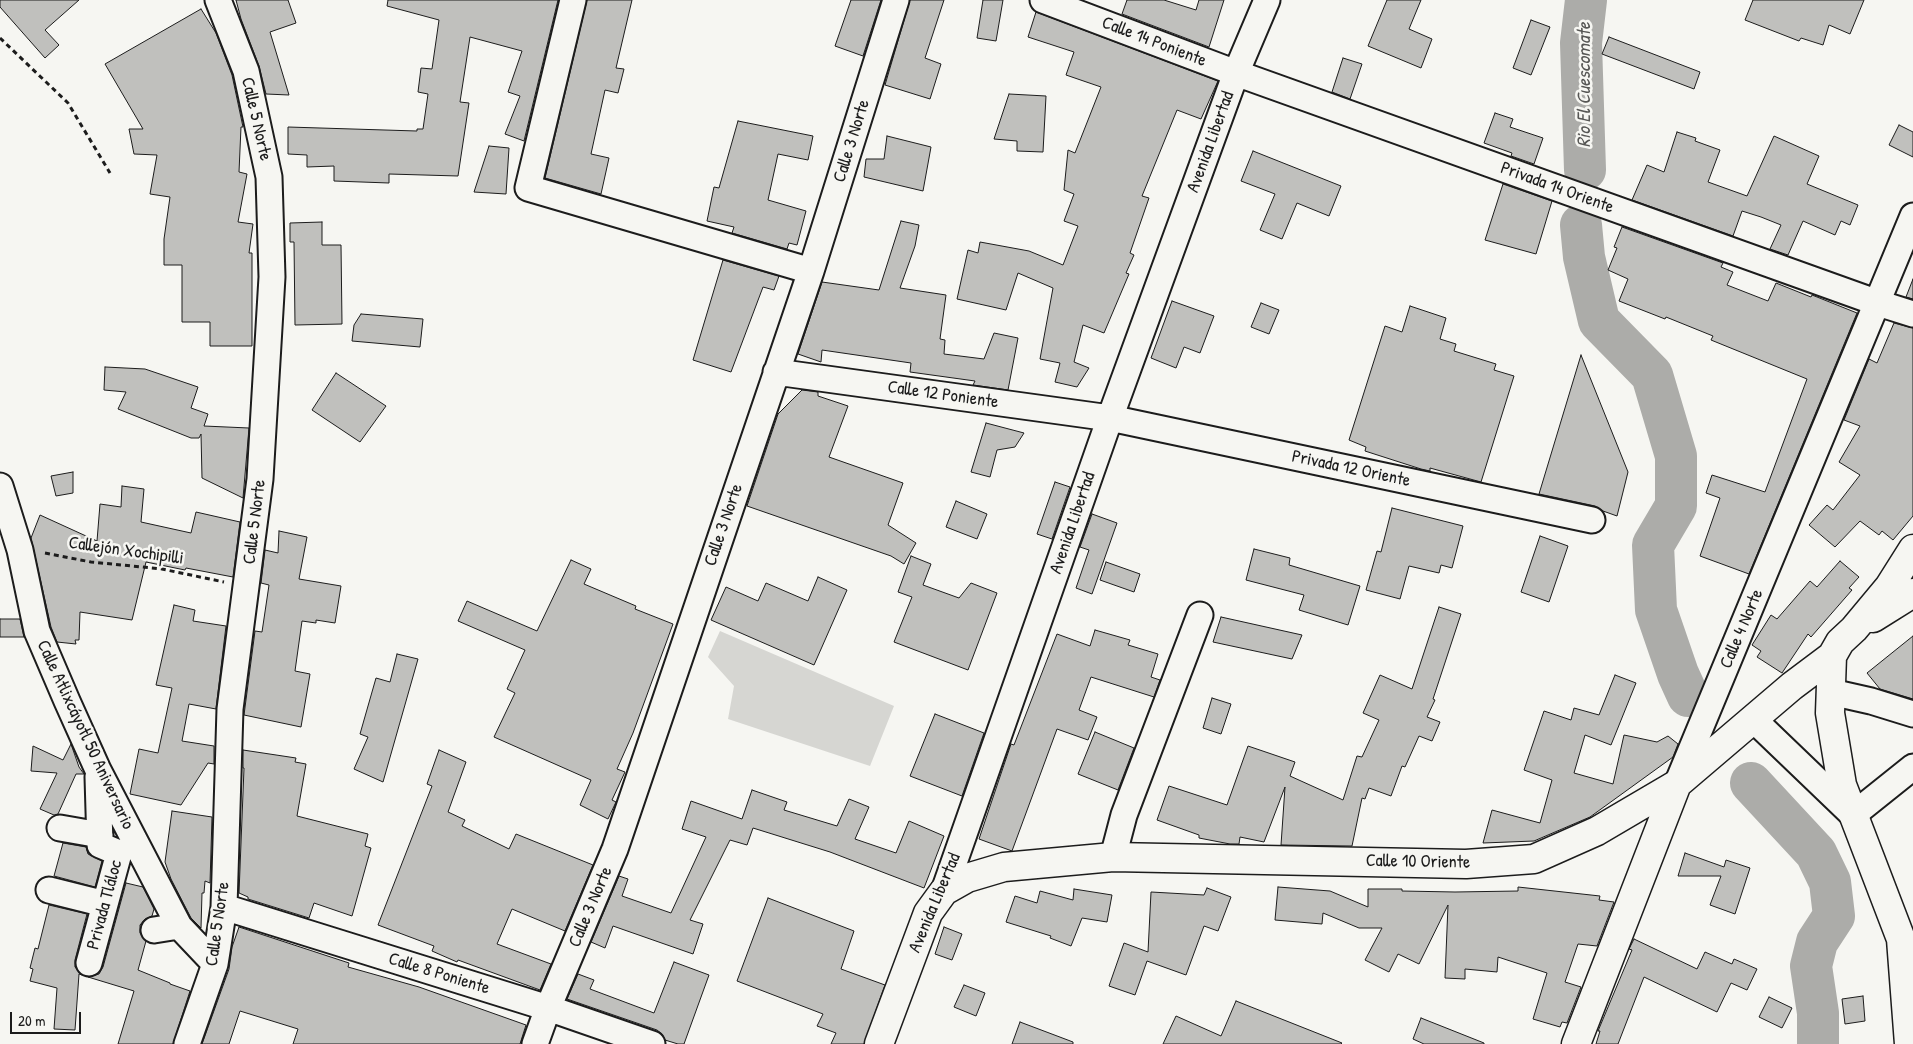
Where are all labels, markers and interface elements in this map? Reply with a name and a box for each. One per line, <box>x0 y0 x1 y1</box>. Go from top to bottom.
street label: Calle 14 Poniente <box>1099 12 1209 72</box>
water label: Rio El Cuescomate <box>1574 22 1596 148</box>
street label: Calle 5 Norte <box>236 75 276 163</box>
street label: Avenida Libertad <box>1183 88 1239 196</box>
street label: Calle 3 Norte <box>829 97 875 185</box>
street label: Privada 14 Oriente <box>1497 157 1617 219</box>
street label: Calle 12 Poniente <box>886 377 1000 413</box>
street label: Privada 12 Oriente <box>1290 446 1412 492</box>
street label: Avenida Libertad <box>1046 469 1100 577</box>
street label: Calle 5 Norte <box>239 479 271 565</box>
street label: Calle 3 Norte <box>700 481 748 569</box>
street label: Callejón Xochipilli <box>67 532 185 570</box>
street label: Calle 4 Norte <box>1716 586 1768 672</box>
street label: Calle Atlixcáyotl 50 Aniversario <box>32 637 138 833</box>
street label: Avenida Libertad <box>904 850 966 956</box>
street label: Calle 10 Oriente <box>1366 850 1470 874</box>
street label: Privada Tláloc <box>83 858 127 952</box>
street label: Calle 3 Norte <box>564 864 618 950</box>
street label: Calle 5 Norte <box>201 880 235 968</box>
street label: Calle 8 Poniente <box>386 948 492 1000</box>
scale bar <box>12 1002 84 1034</box>
text: 20 m <box>18 1010 45 1031</box>

